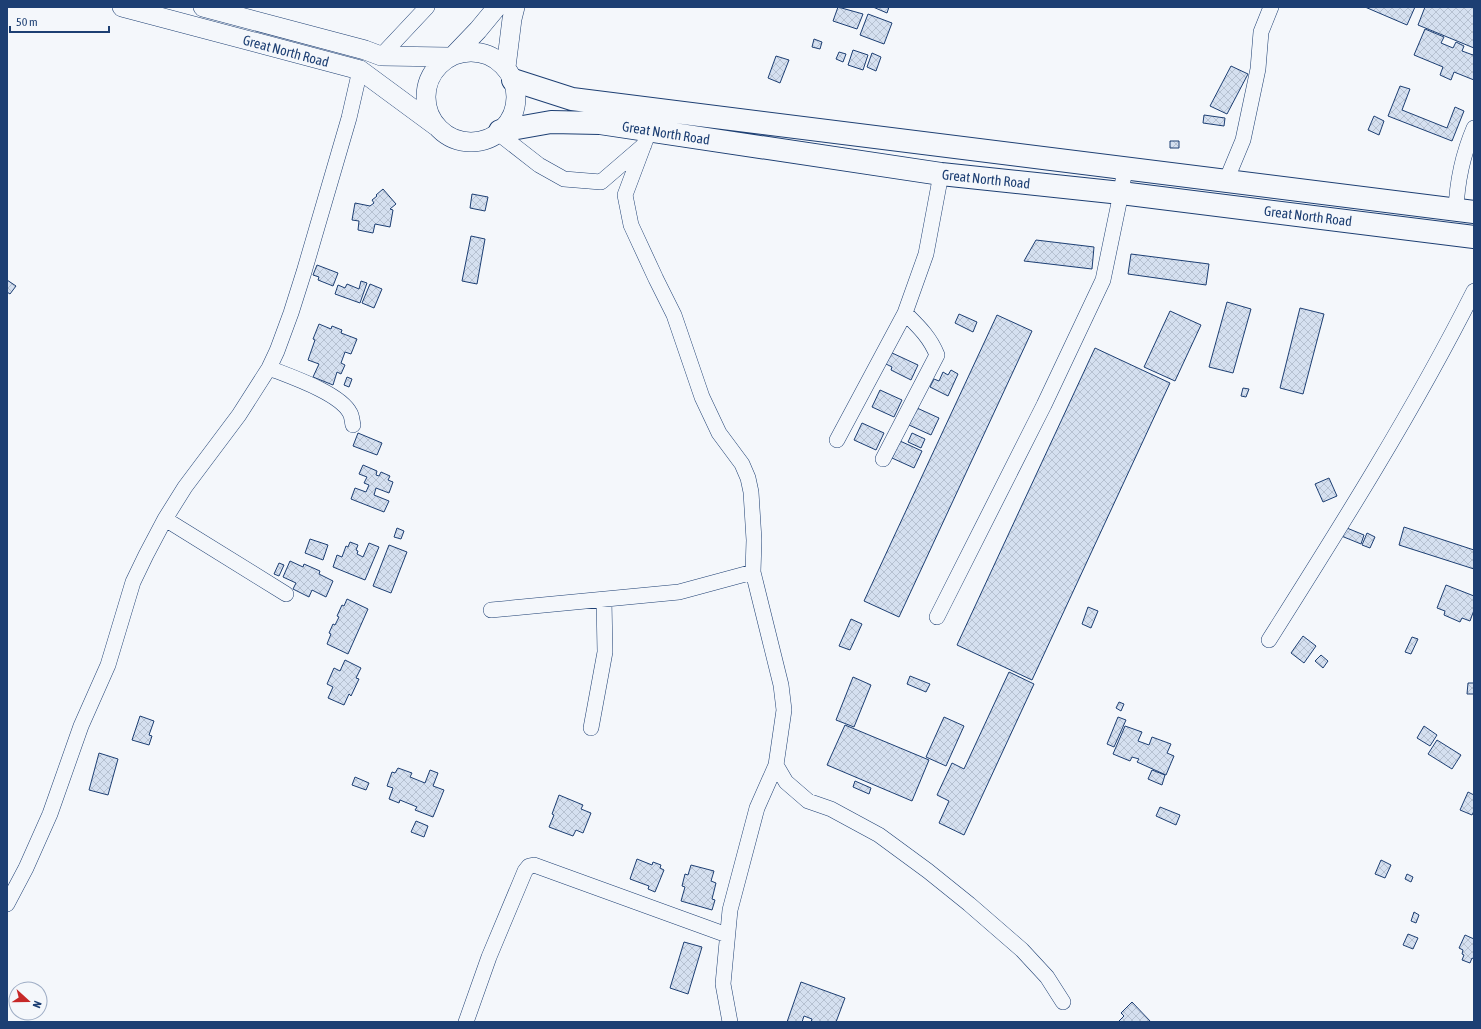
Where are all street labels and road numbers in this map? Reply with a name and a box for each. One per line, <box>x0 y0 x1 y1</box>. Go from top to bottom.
street label: Great North Road <box>241 32 331 70</box>
street label: Great North Road <box>621 118 711 148</box>
street label: Great North Road <box>941 166 1031 192</box>
street label: Great North Road <box>1263 203 1353 229</box>

